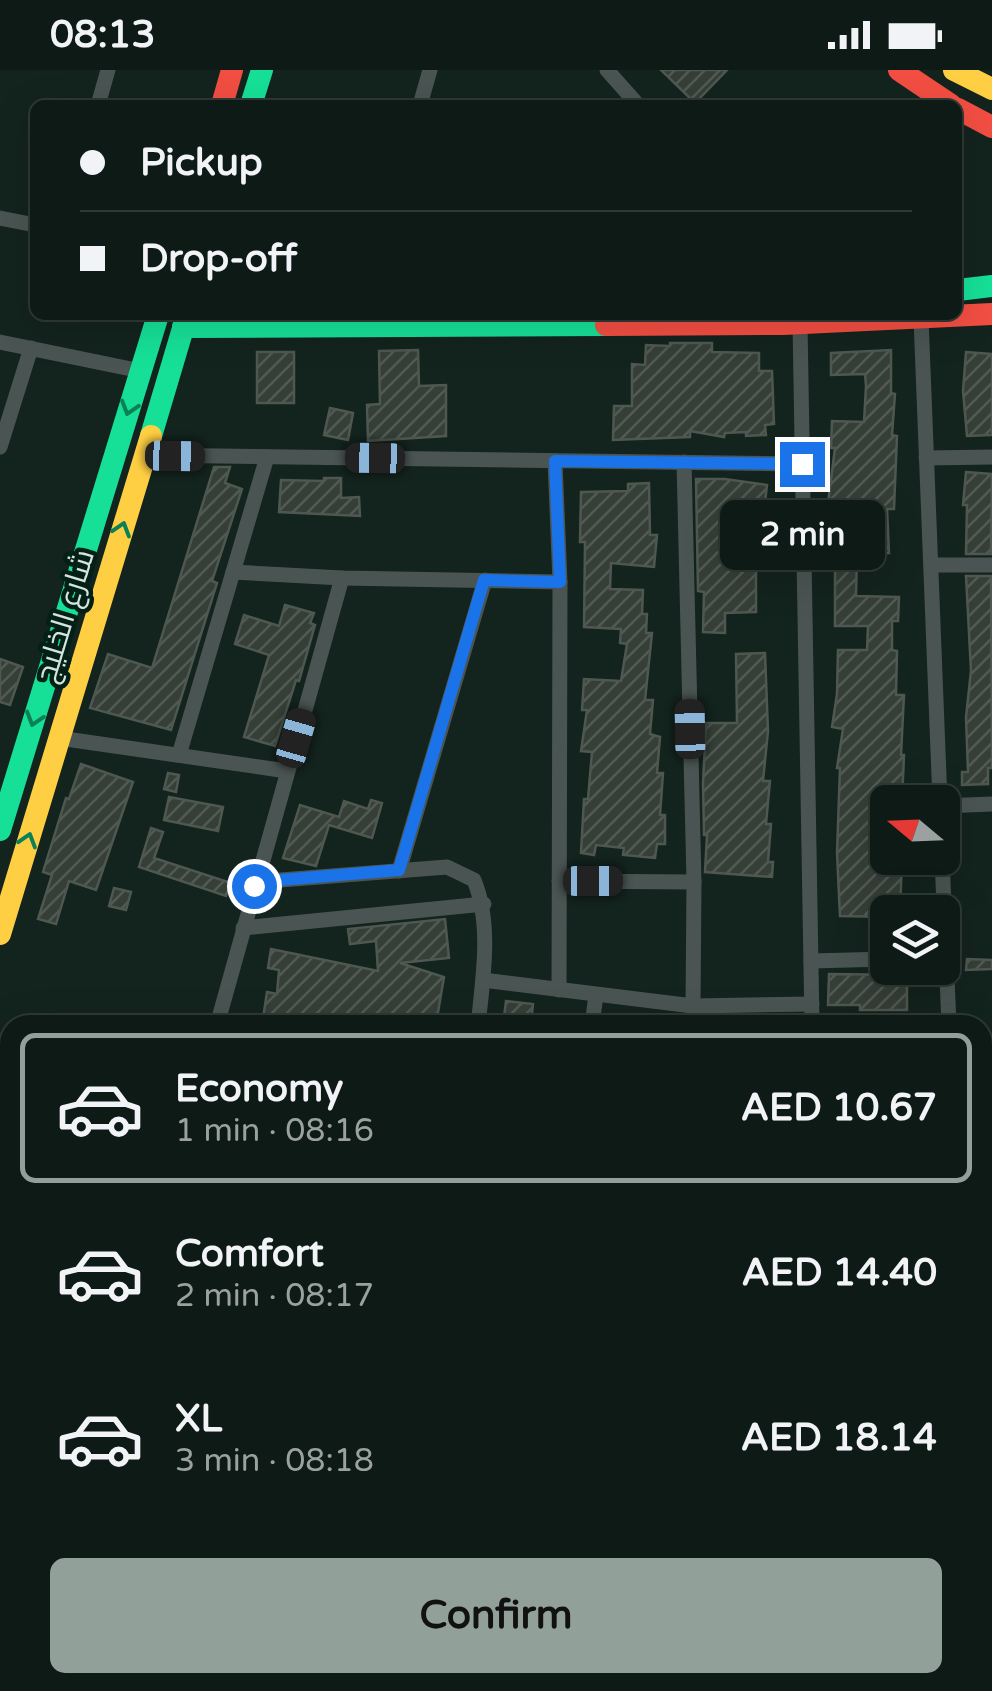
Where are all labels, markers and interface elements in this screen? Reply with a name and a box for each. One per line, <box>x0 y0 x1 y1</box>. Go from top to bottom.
text: 08:13 <box>50 12 155 58</box>
text: Pickup <box>140 140 263 186</box>
text: Drop-off <box>140 236 297 282</box>
one-way arrow <box>120 399 141 416</box>
car <box>145 440 205 472</box>
car <box>345 442 405 474</box>
route end <box>780 442 825 487</box>
callout: 2 min <box>720 499 884 569</box>
text: 2 min <box>760 516 845 554</box>
one-way arrow <box>110 522 131 539</box>
street label: شارع الخليج <box>27 545 104 687</box>
car <box>674 699 706 759</box>
car <box>273 705 319 771</box>
one-way arrow <box>25 710 46 727</box>
north arrow <box>870 785 960 875</box>
map controls <box>870 785 960 985</box>
one-way arrow <box>16 833 37 850</box>
route start <box>232 864 277 909</box>
car <box>563 866 623 896</box>
button: layers <box>870 895 960 985</box>
icon: car <box>55 1063 145 1153</box>
text: Economy <box>175 1066 343 1112</box>
text: AED 10.67 <box>741 1085 937 1131</box>
text: 1 min · 08:16 <box>175 1112 374 1150</box>
icon: car <box>55 1228 145 1318</box>
text: Comfort <box>175 1231 324 1277</box>
text: AED 14.40 <box>741 1250 937 1296</box>
text: 2 min · 08:17 <box>175 1277 374 1315</box>
icon: car <box>55 1393 145 1483</box>
text: XL <box>175 1396 222 1442</box>
text: AED 18.14 <box>741 1415 937 1461</box>
text: 3 min · 08:18 <box>175 1442 374 1480</box>
button: Confirm <box>50 1558 942 1673</box>

